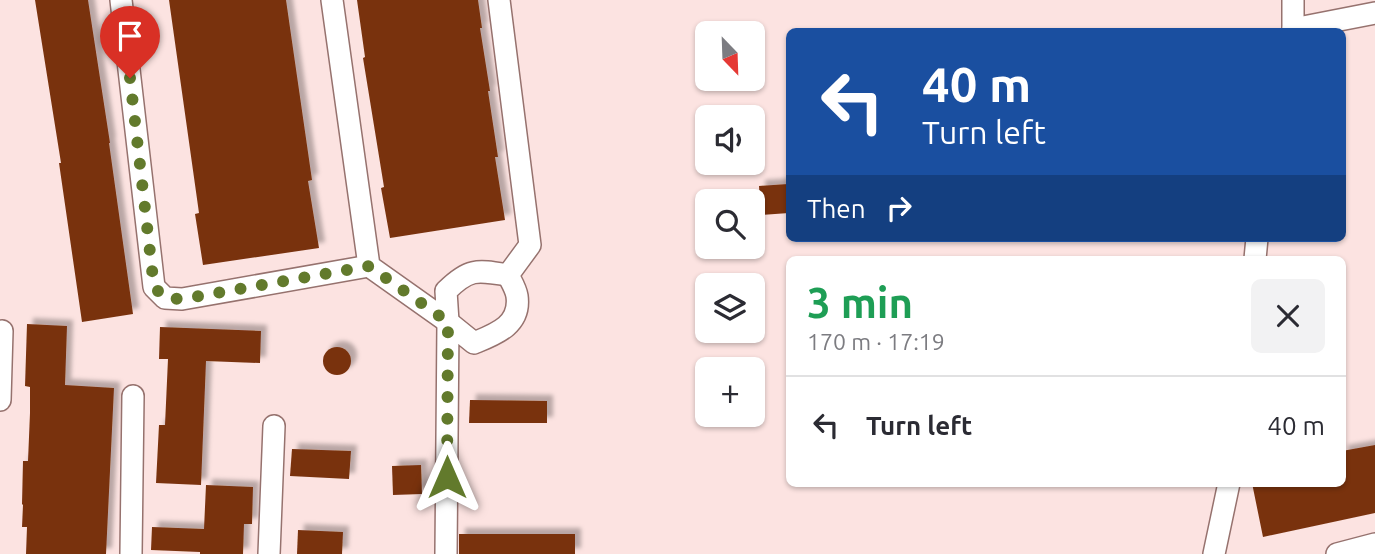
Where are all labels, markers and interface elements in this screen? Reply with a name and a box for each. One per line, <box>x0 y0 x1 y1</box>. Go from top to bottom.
pin <box>100 6 160 78</box>
icon: arrive <box>111 17 149 55</box>
north arrow <box>695 21 765 91</box>
map controls <box>695 21 765 427</box>
icon: left <box>807 56 898 147</box>
text: 40 m <box>922 56 1031 111</box>
button: sound <box>695 105 765 175</box>
text: Turn left <box>922 114 1046 150</box>
button: search <box>695 189 765 259</box>
icon: right <box>880 189 918 227</box>
text: Then <box>807 194 866 223</box>
button: layers <box>695 273 765 343</box>
text: 3 min <box>807 279 913 326</box>
button: close <box>1251 279 1325 353</box>
text: 170 m · 17:19 <box>807 329 945 354</box>
button: + <box>695 357 765 427</box>
icon: left <box>807 406 845 444</box>
text: Turn left <box>866 411 972 440</box>
text: 40 m <box>1267 411 1325 440</box>
position arrow <box>410 440 484 514</box>

